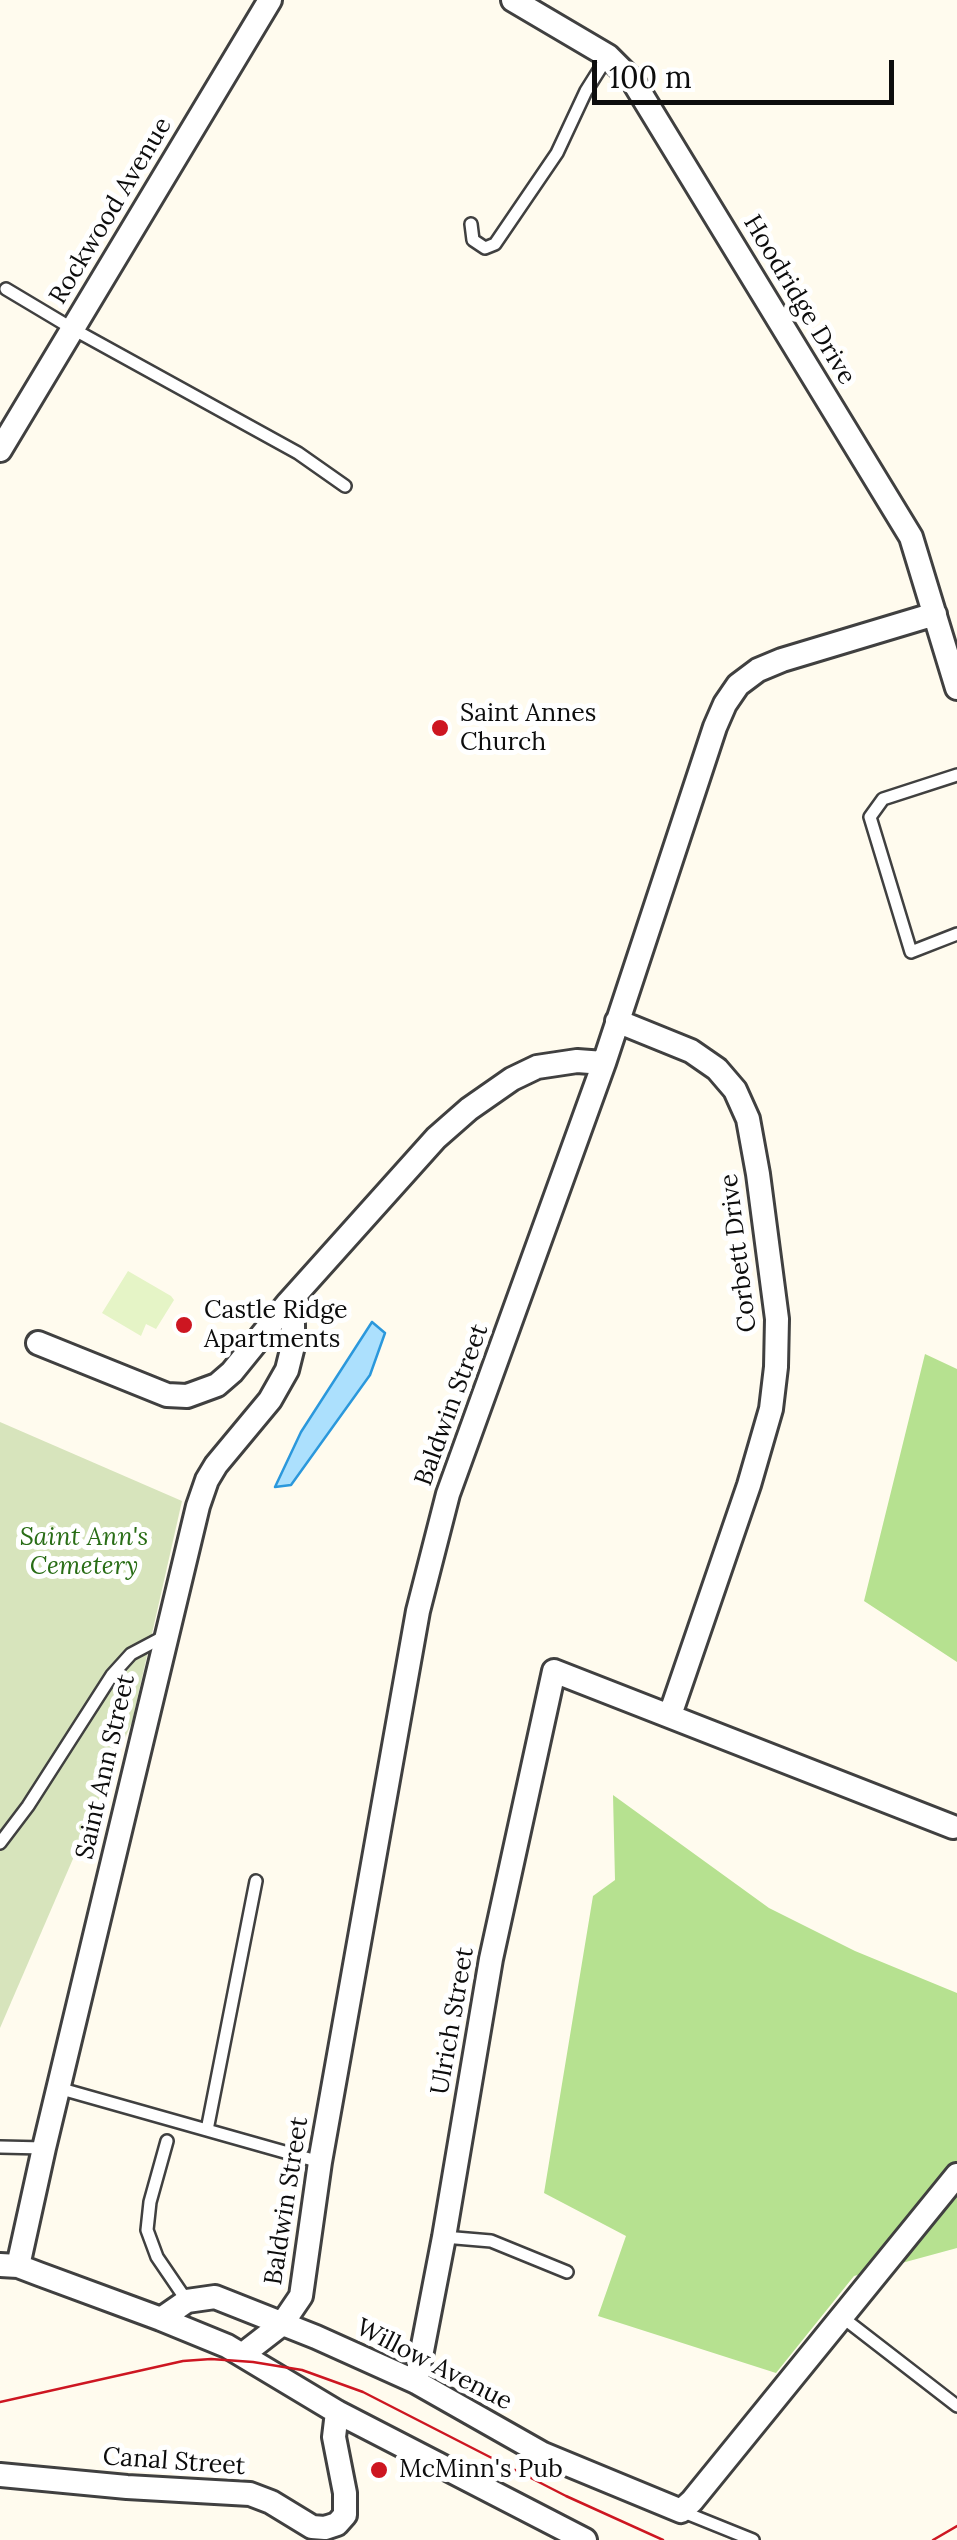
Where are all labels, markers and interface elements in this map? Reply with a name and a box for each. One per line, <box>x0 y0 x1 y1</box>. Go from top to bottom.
scale bar <box>597 40 900 102</box>
text: 100 m <box>609 58 692 96</box>
street label: Rockwood Avenue <box>43 112 179 310</box>
street label: Hoodridge Drive <box>737 210 861 390</box>
place label: Saint Annes Church <box>460 699 596 758</box>
marker: Saint Annes Church <box>429 717 451 739</box>
street label: Corbett Drive <box>714 1172 764 1334</box>
place label: Castle Ridge Apartments <box>204 1296 347 1355</box>
marker: Castle Ridge Apartments <box>173 1314 195 1336</box>
street label: Baldwin Street <box>409 1320 495 1490</box>
park label: Saint Ann's Cemetery <box>20 1523 148 1582</box>
street label: Saint Ann Street <box>70 1672 142 1862</box>
street label: Ulrich Street <box>425 1945 481 2097</box>
street label: Baldwin Street <box>259 2115 315 2287</box>
street label: Willow Avenue <box>351 2313 517 2417</box>
street label: Canal Street <box>102 2442 246 2482</box>
place label: McMinn's Pub <box>399 2455 563 2485</box>
marker: McMinn's Pub <box>368 2459 390 2481</box>

